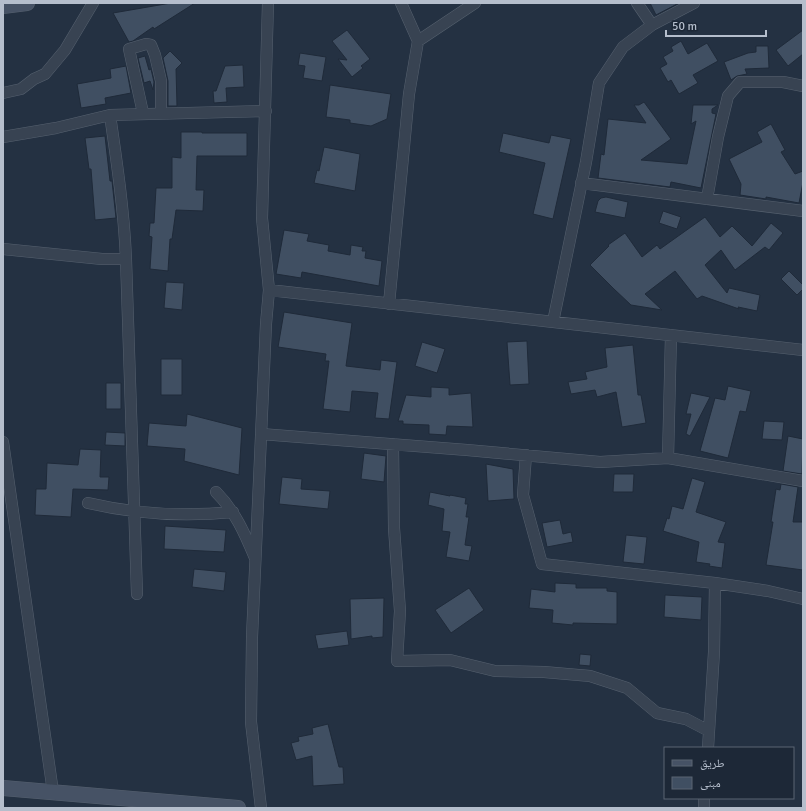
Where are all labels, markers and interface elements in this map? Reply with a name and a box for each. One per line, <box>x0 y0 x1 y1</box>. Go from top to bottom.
scale bar <box>666 12 766 38</box>
text: 50 m <box>672 19 697 34</box>
legend <box>664 747 794 799</box>
text: طريق <box>700 756 725 771</box>
text: مبنى <box>700 776 721 791</box>

